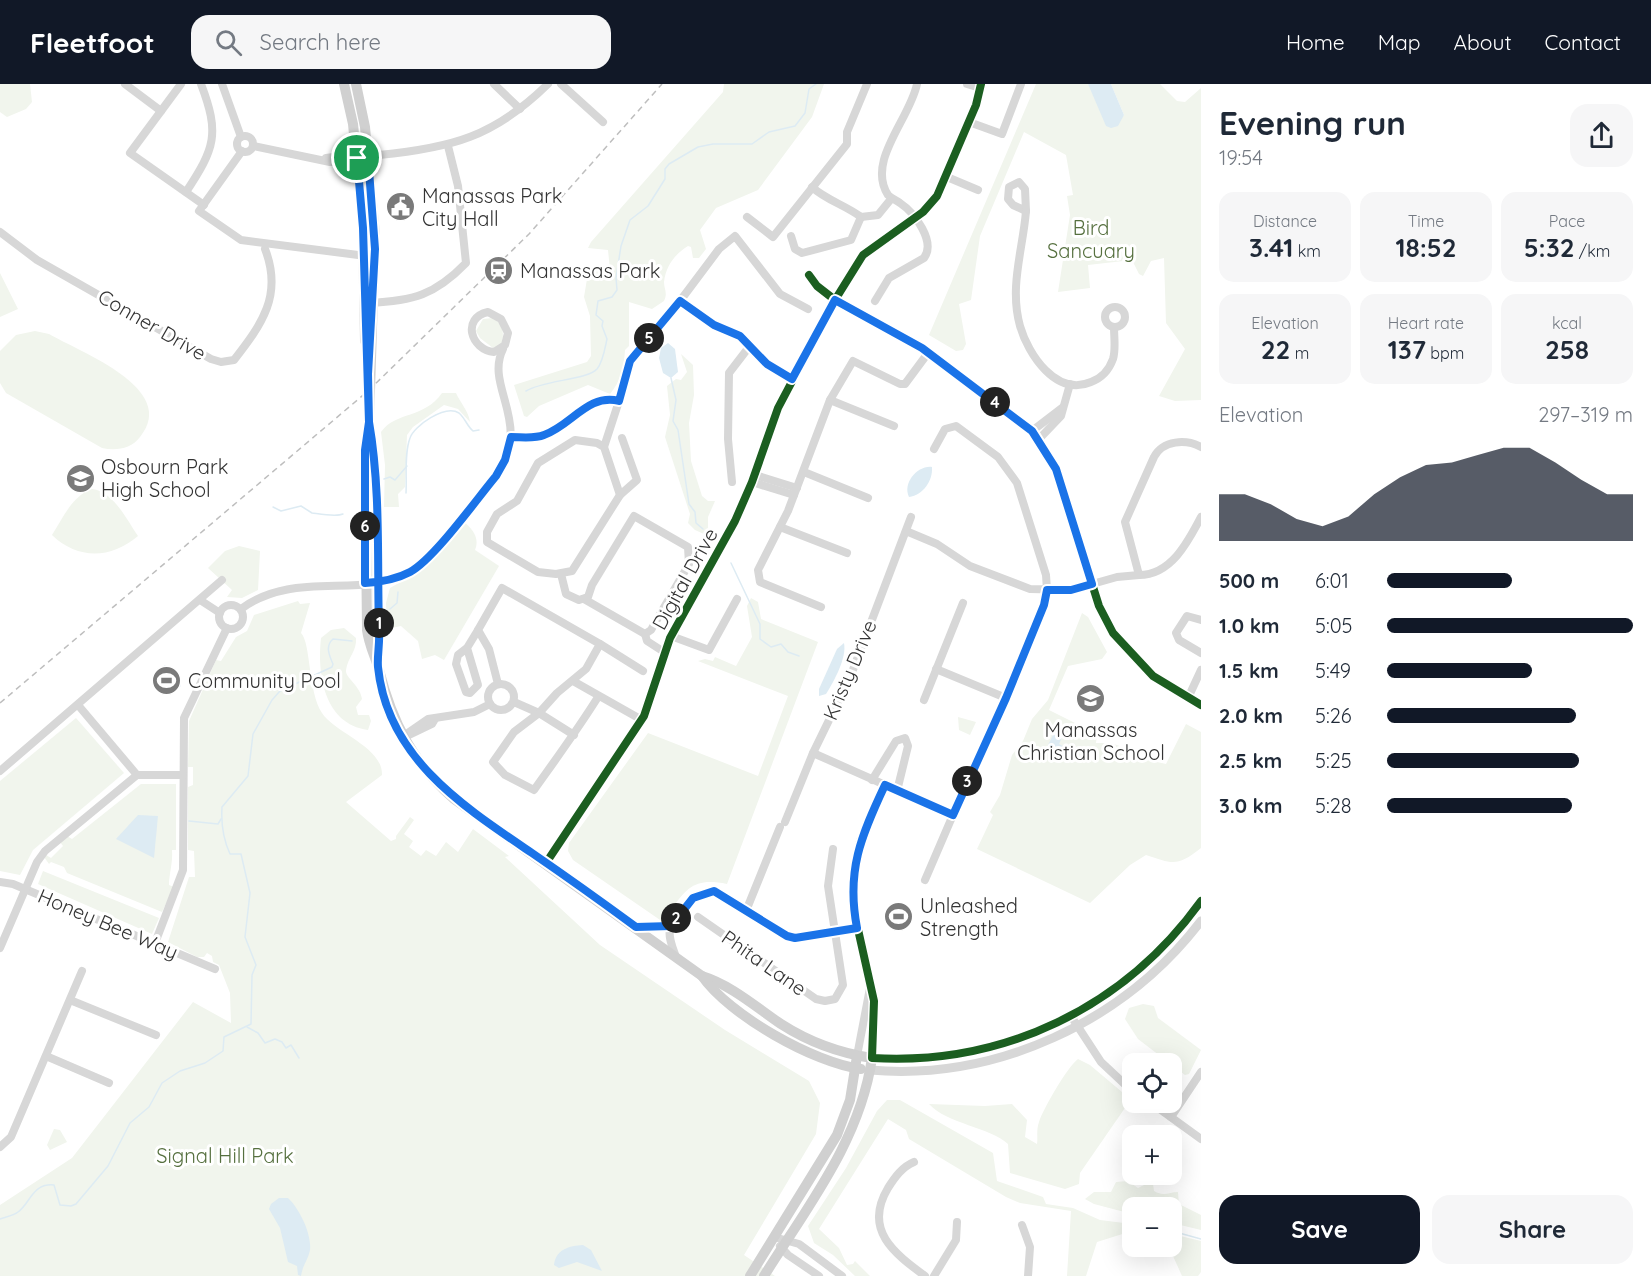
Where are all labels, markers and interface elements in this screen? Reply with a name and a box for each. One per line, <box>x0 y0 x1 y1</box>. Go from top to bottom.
search box <box>191 15 611 69</box>
text: Fleetfoot <box>30 25 155 60</box>
icon: search <box>212 26 245 59</box>
text: Search here <box>260 28 381 56</box>
text: Home <box>1286 29 1345 55</box>
text: Map <box>1378 29 1421 55</box>
text: About <box>1454 29 1512 55</box>
text: Contact <box>1545 29 1621 55</box>
text: Evening run <box>1219 102 1406 143</box>
button: share <box>1570 104 1633 167</box>
pin <box>331 132 382 183</box>
icon: arrive <box>340 141 373 174</box>
text: 19:54 <box>1219 145 1263 170</box>
place label: Manassas Park City Hall <box>422 183 563 231</box>
public building icon: Manassas Park City Hall <box>385 191 417 223</box>
text: Distance <box>1253 211 1317 231</box>
text: Time <box>1408 211 1444 231</box>
text: Pace <box>1549 211 1585 231</box>
park label: Bird Sancuary <box>1047 215 1135 263</box>
text: 3.41 <box>1249 231 1293 264</box>
text: 18:52 <box>1395 231 1457 264</box>
text: 5:32 <box>1524 231 1574 264</box>
text: km <box>1293 241 1321 261</box>
text: /km <box>1574 241 1610 261</box>
station icon: Manassas Park <box>483 255 515 287</box>
place label: Manassas Park <box>520 258 661 283</box>
street label: Conner Drive <box>94 284 211 366</box>
text: Elevation <box>1251 313 1319 333</box>
text: Heart rate <box>1388 313 1464 333</box>
text: kcal <box>1552 313 1582 333</box>
pin: 5 <box>634 323 664 353</box>
text: 5 <box>644 328 654 348</box>
text: 22 <box>1261 333 1290 366</box>
text: 137 <box>1388 333 1426 366</box>
text: 258 <box>1545 333 1589 366</box>
text: m <box>1290 343 1309 363</box>
text: bpm <box>1426 343 1464 363</box>
pin: 4 <box>980 387 1010 417</box>
text: 4 <box>990 392 1000 412</box>
text: Elevation <box>1219 402 1303 427</box>
text: 297–319 m <box>1538 402 1633 427</box>
place label: Osbourn Park High School <box>101 454 228 502</box>
school or university icon: Osbourn Park High School <box>64 462 96 494</box>
pin: 6 <box>350 511 380 541</box>
text: 6 <box>361 516 369 536</box>
street label: Digital Drive <box>646 523 723 634</box>
text: 500 m <box>1219 568 1279 593</box>
text: 6:01 <box>1315 568 1349 593</box>
pin: 1 <box>364 608 394 638</box>
text: 1 <box>376 613 382 633</box>
text: 1.0 km <box>1219 613 1279 638</box>
text: 5:05 <box>1315 613 1352 638</box>
street label: Kristy Drive <box>817 616 882 724</box>
text: 1.5 km <box>1219 658 1279 683</box>
text: 5:49 <box>1315 658 1351 683</box>
sports icon: Community Pool <box>151 665 183 697</box>
place label: Community Pool <box>188 668 341 693</box>
school or university icon: Manassas Christian School <box>1075 683 1107 715</box>
text: 2.0 km <box>1219 703 1283 728</box>
text: 5:26 <box>1315 703 1351 728</box>
place label: Manassas Christian School <box>1017 717 1165 765</box>
text: 2.5 km <box>1219 748 1282 773</box>
text: 5:25 <box>1315 748 1352 773</box>
pin: 3 <box>952 766 982 796</box>
text: 3 <box>963 771 971 791</box>
text: 3.0 km <box>1219 793 1282 818</box>
text: 5:28 <box>1315 793 1352 818</box>
street label: Honey Bee Way <box>34 883 182 964</box>
place label: Unleashed Strength <box>920 893 1018 941</box>
sports icon: Unleashed Strength <box>883 901 915 933</box>
pin: 2 <box>661 903 691 933</box>
text: 2 <box>671 908 681 928</box>
street label: Phita Lane <box>717 924 811 1001</box>
map controls <box>1122 1053 1182 1257</box>
button: locate <box>1122 1053 1182 1113</box>
button: + <box>1122 1125 1182 1185</box>
park label: Signal Hill Park <box>156 1143 294 1168</box>
button: Save <box>1219 1195 1420 1264</box>
button: Share <box>1432 1195 1633 1264</box>
button: − <box>1122 1197 1182 1257</box>

